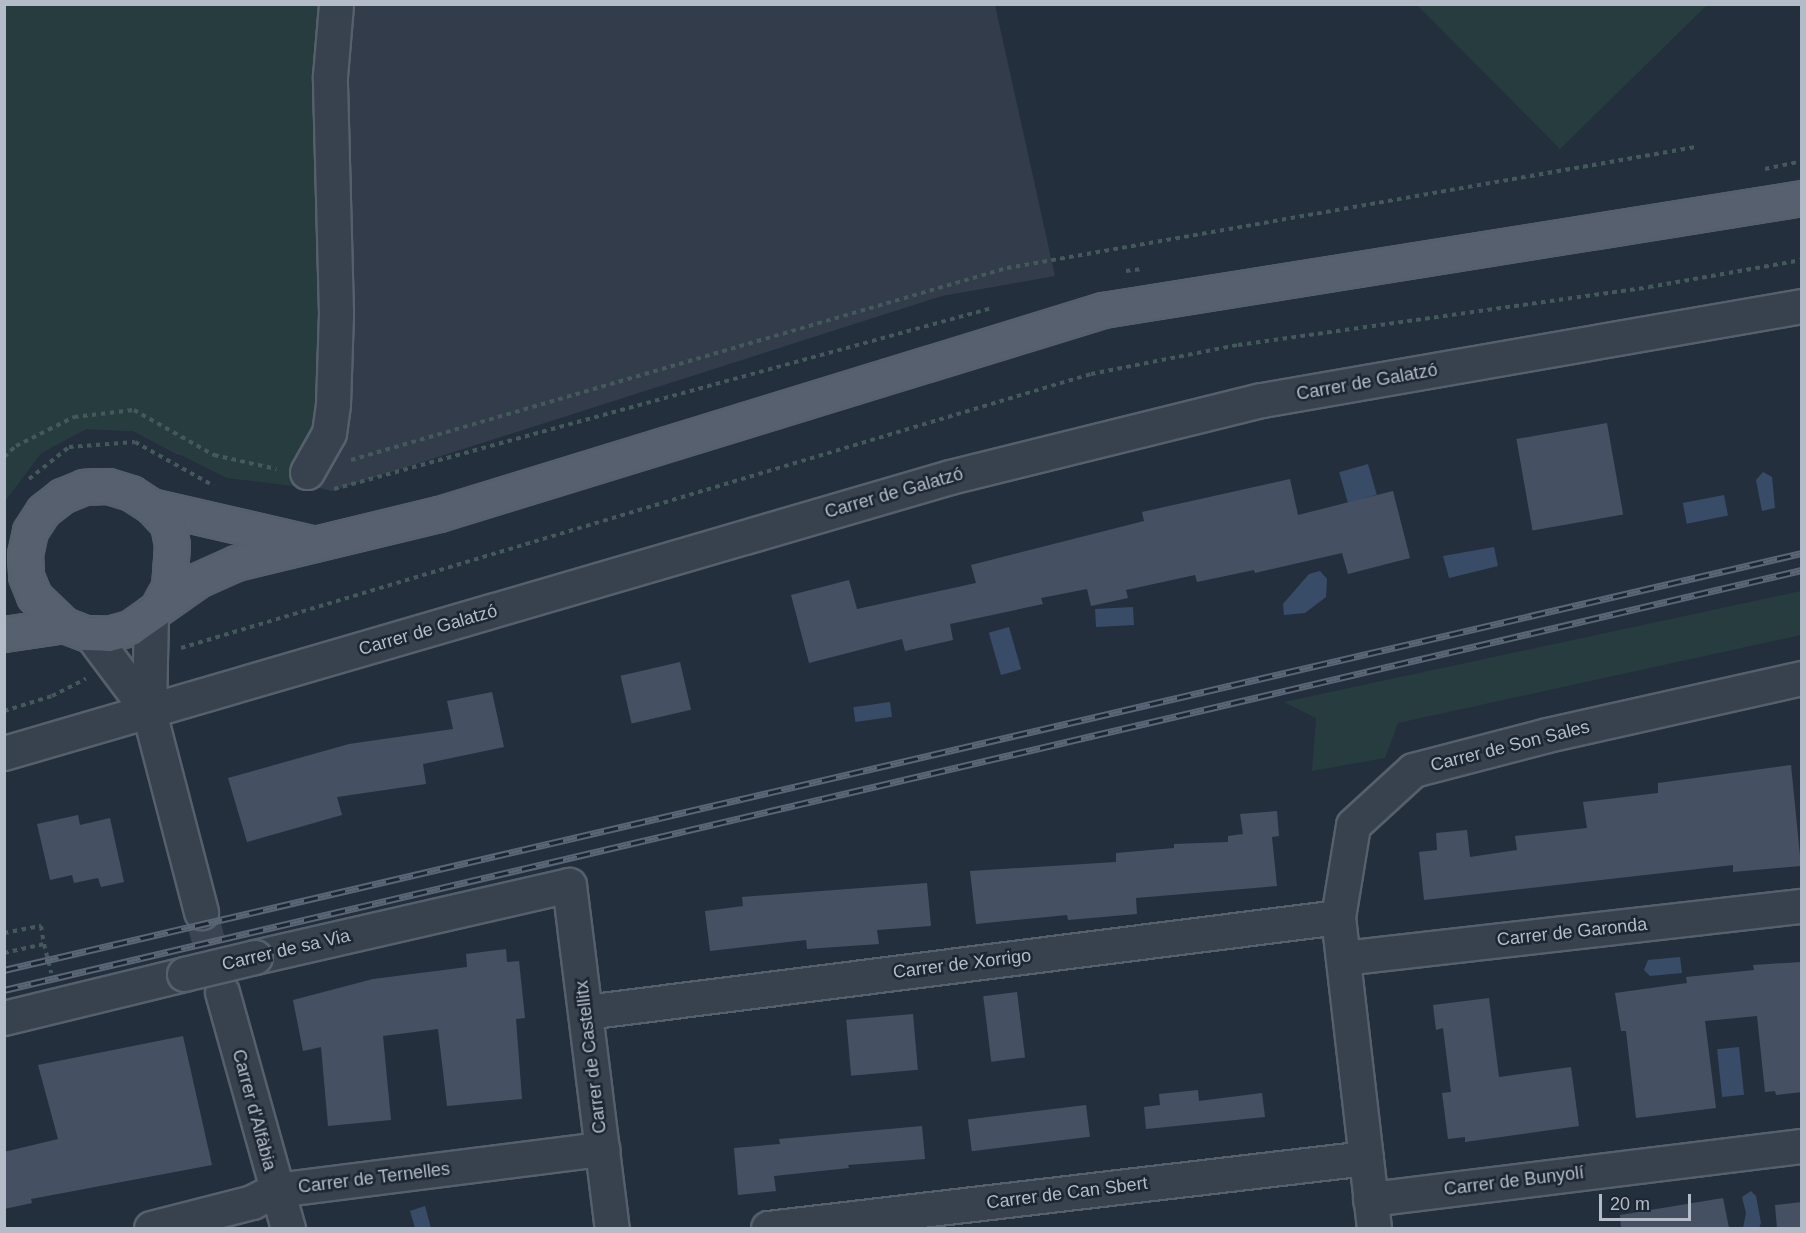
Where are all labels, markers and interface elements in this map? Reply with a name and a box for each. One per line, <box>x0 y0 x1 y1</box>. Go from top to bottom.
street label: Carrer de Galatzó <box>1295 359 1439 405</box>
street label: Carrer de Galatzó <box>822 463 966 523</box>
street label: Carrer de Galatzó <box>356 600 500 660</box>
street label: Carrer de Son Sales <box>1428 716 1592 776</box>
street label: Carrer de Garonda <box>1496 913 1648 951</box>
street label: Carrer de sa Via <box>220 925 352 975</box>
street label: Carrer de Xorrigo <box>892 945 1032 983</box>
street label: Carrer de Castellitx <box>571 979 611 1135</box>
street label: Carrer d'Alfàbia <box>227 1047 281 1173</box>
street label: Carrer de Ternelles <box>297 1158 451 1198</box>
street label: Carrer de Bunyolí <box>1443 1162 1585 1200</box>
street label: Carrer de Can Sbert <box>985 1172 1149 1214</box>
scale bar <box>1602 1182 1694 1220</box>
text: 20 m <box>1610 1194 1650 1214</box>

